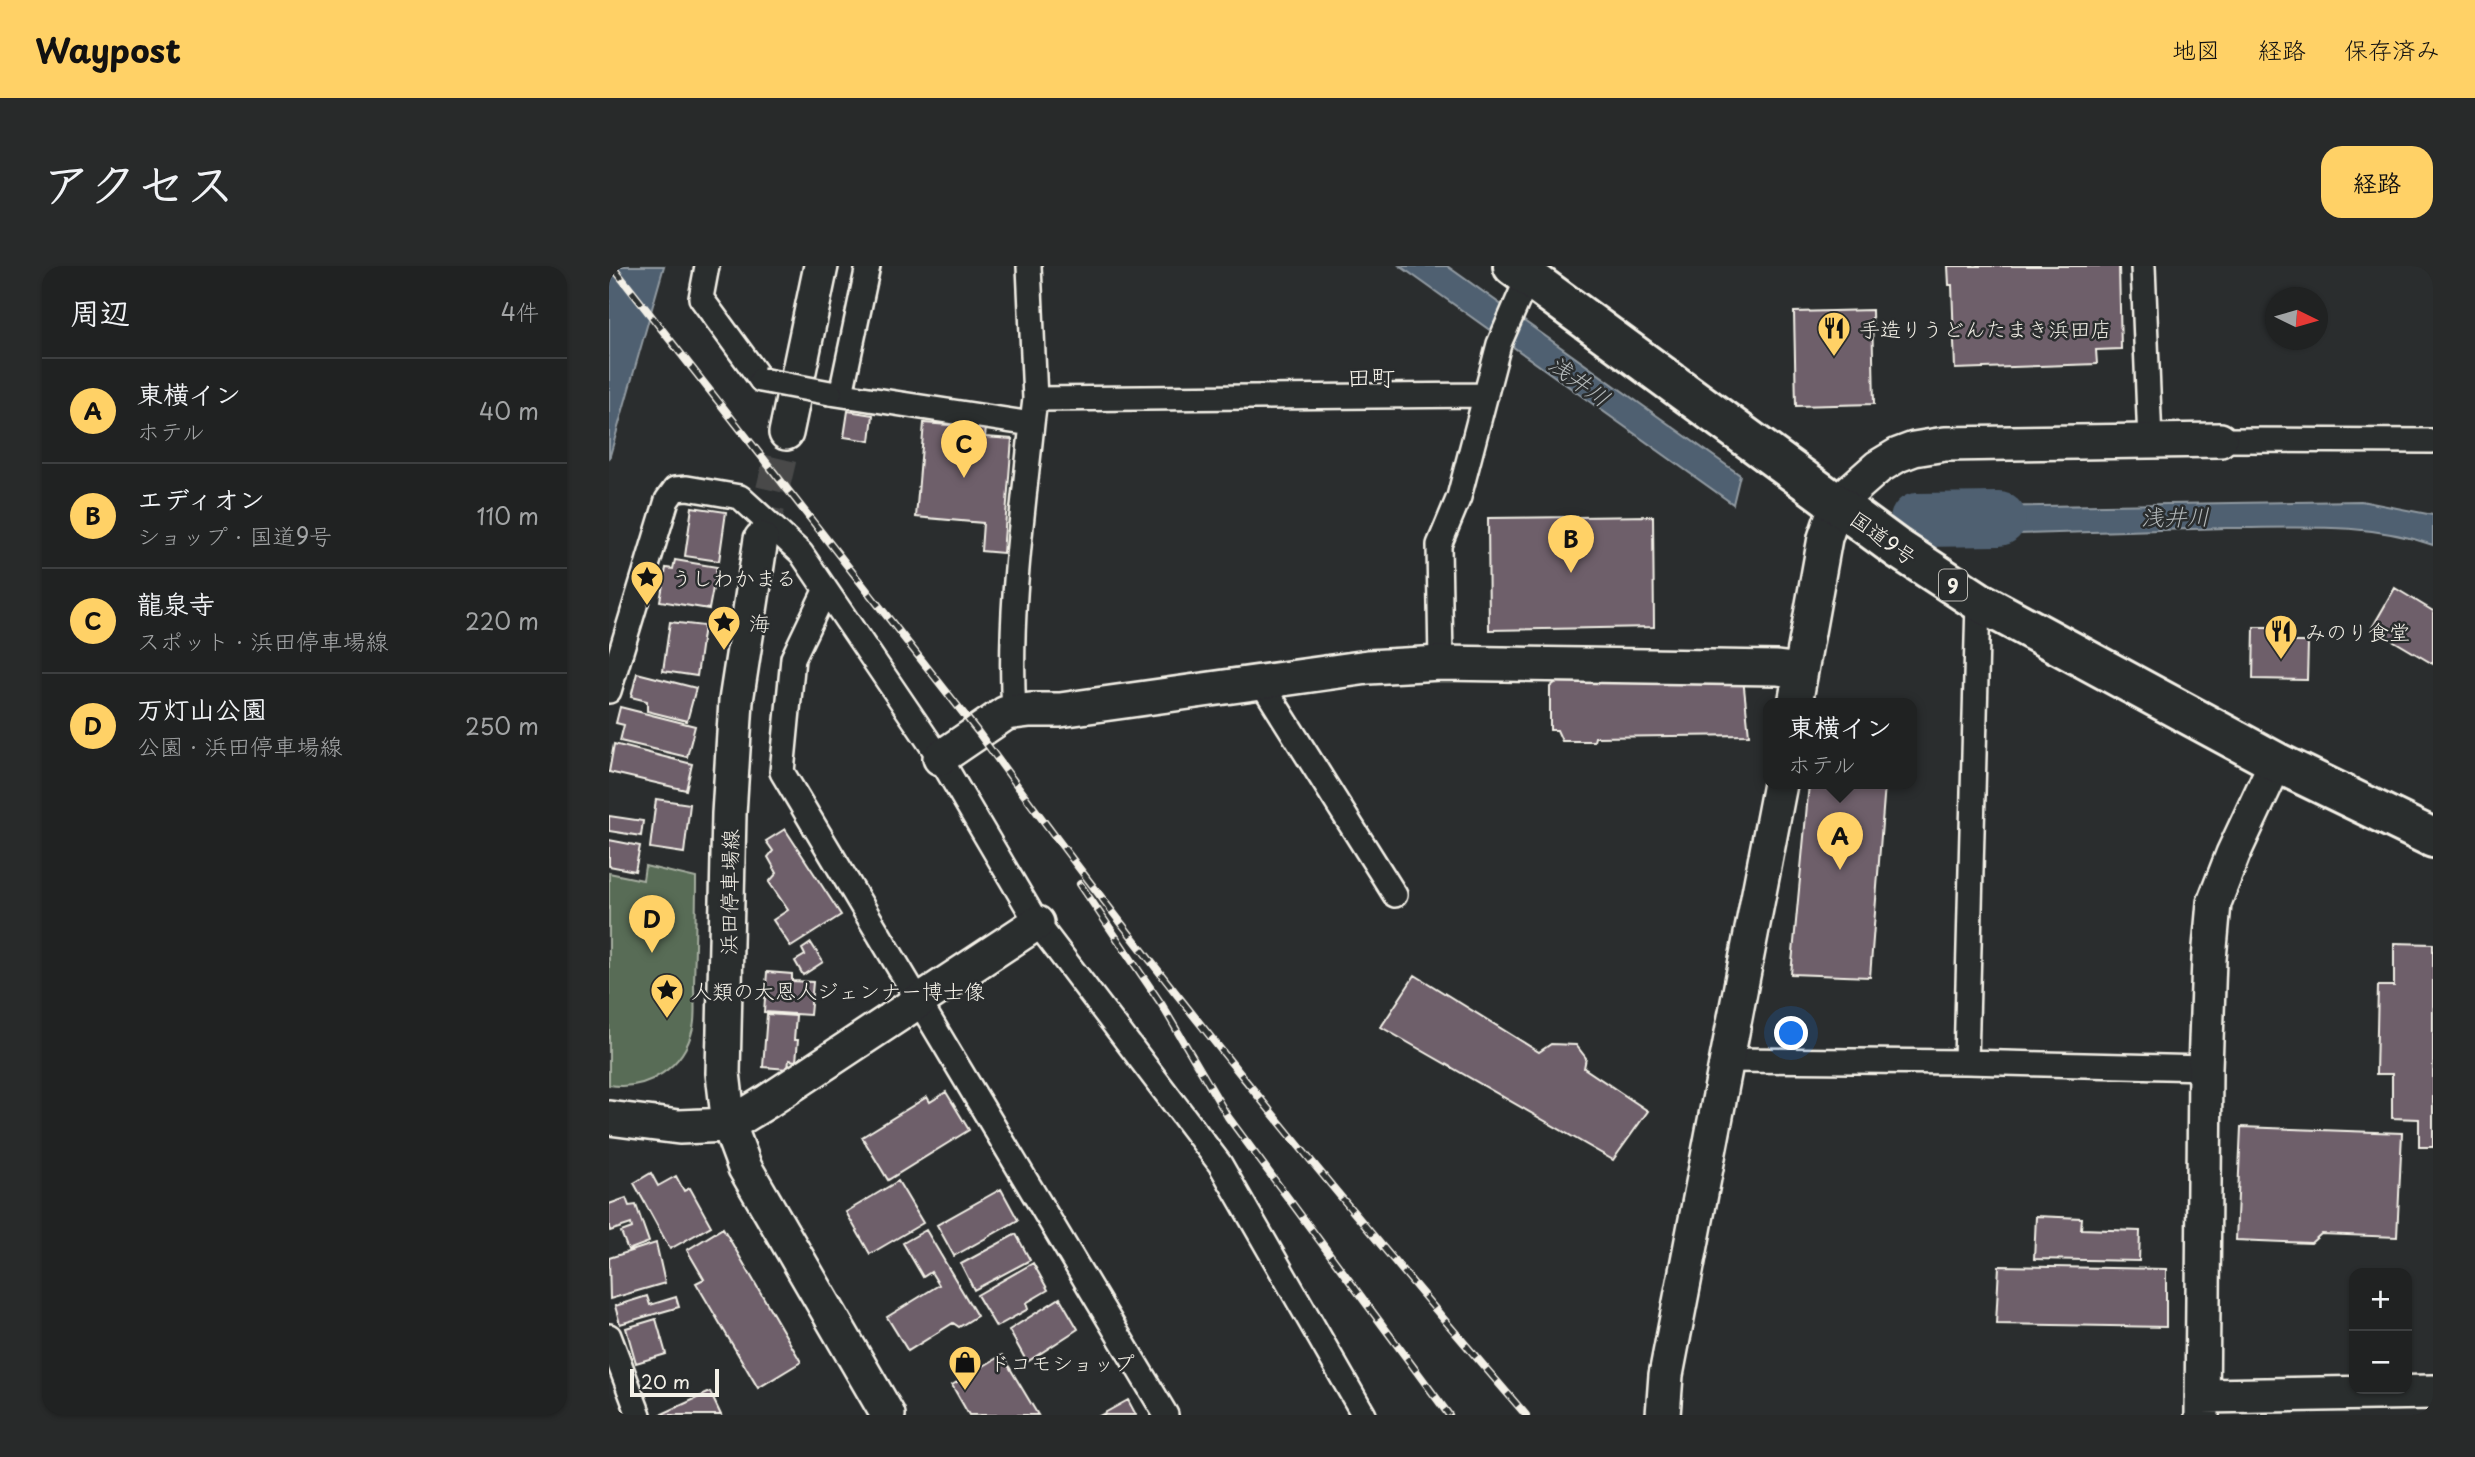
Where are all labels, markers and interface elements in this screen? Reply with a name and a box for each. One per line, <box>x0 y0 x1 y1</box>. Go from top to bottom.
text: Waypost <box>35 24 181 74</box>
text: 地図 <box>2172 31 2220 67</box>
text: 経路 <box>2258 31 2306 67</box>
text: 保存済み <box>2344 31 2440 67</box>
text: アクセス <box>42 145 235 219</box>
button: 経路 <box>2321 146 2433 218</box>
north arrow <box>2265 287 2328 350</box>
text: 周辺 <box>70 289 130 334</box>
text: 4件 <box>501 294 539 329</box>
restaurant icon: 手造りうどんたまき浜田店 <box>1815 309 1853 358</box>
place label: 手造りうどんたまき浜田店 <box>1859 312 2111 344</box>
water label: 浅井川 <box>1542 346 1618 414</box>
district label: 田町 <box>1347 358 1395 394</box>
text: 東横イン <box>137 374 241 413</box>
text: A <box>84 393 102 428</box>
text: 40 m <box>479 393 539 428</box>
text: ホテル <box>137 413 205 448</box>
pin: C <box>941 420 987 478</box>
text: エディオン <box>137 479 265 518</box>
text: B <box>85 498 101 533</box>
text: 110 m <box>477 498 539 533</box>
water label: 浅井川 <box>2140 498 2210 534</box>
street label: 国道9号 <box>1844 502 1924 572</box>
pin: B <box>1548 515 1594 573</box>
text: ショップ · 国道9号 <box>137 518 332 553</box>
place icon: うしわかまる <box>628 558 666 607</box>
place label: うしわかまる <box>671 561 797 593</box>
road number: 9 <box>1939 570 1967 600</box>
text: 龍泉寺 <box>137 584 215 623</box>
text: C <box>84 603 102 638</box>
text: 220 m <box>465 603 539 638</box>
place icon: 海 <box>705 603 743 652</box>
place label: 海 <box>749 606 770 638</box>
restaurant icon: みのり食堂 <box>2262 612 2300 661</box>
place label: みのり食堂 <box>2305 615 2410 647</box>
text: スポット · 浜田停車場線 <box>137 623 389 658</box>
text: 万灯山公園 <box>137 689 267 728</box>
popup <box>1763 698 1917 789</box>
text: 東横イン <box>1788 707 1892 746</box>
text: D <box>84 708 102 743</box>
text: 250 m <box>465 708 539 743</box>
text: 公園 · 浜田停車場線 <box>137 728 343 763</box>
text: ホテル <box>1788 746 1856 781</box>
pin: A <box>1817 812 1863 870</box>
street label: 浜田停車場線 <box>711 829 745 955</box>
pin: D <box>629 895 675 953</box>
place icon: 人類の大恩人ジェンナー博士像 <box>648 971 686 1020</box>
place label: 人類の大恩人ジェンナー博士像 <box>691 974 985 1006</box>
your location <box>1774 1016 1808 1050</box>
map controls <box>2349 1268 2412 1394</box>
button: + <box>2349 1268 2412 1331</box>
button: − <box>2349 1331 2412 1394</box>
shop icon: ドコモショップ <box>946 1343 984 1392</box>
place label: ドコモショップ <box>989 1346 1135 1378</box>
scale bar <box>630 1366 719 1398</box>
text: 20 m <box>641 1367 690 1395</box>

